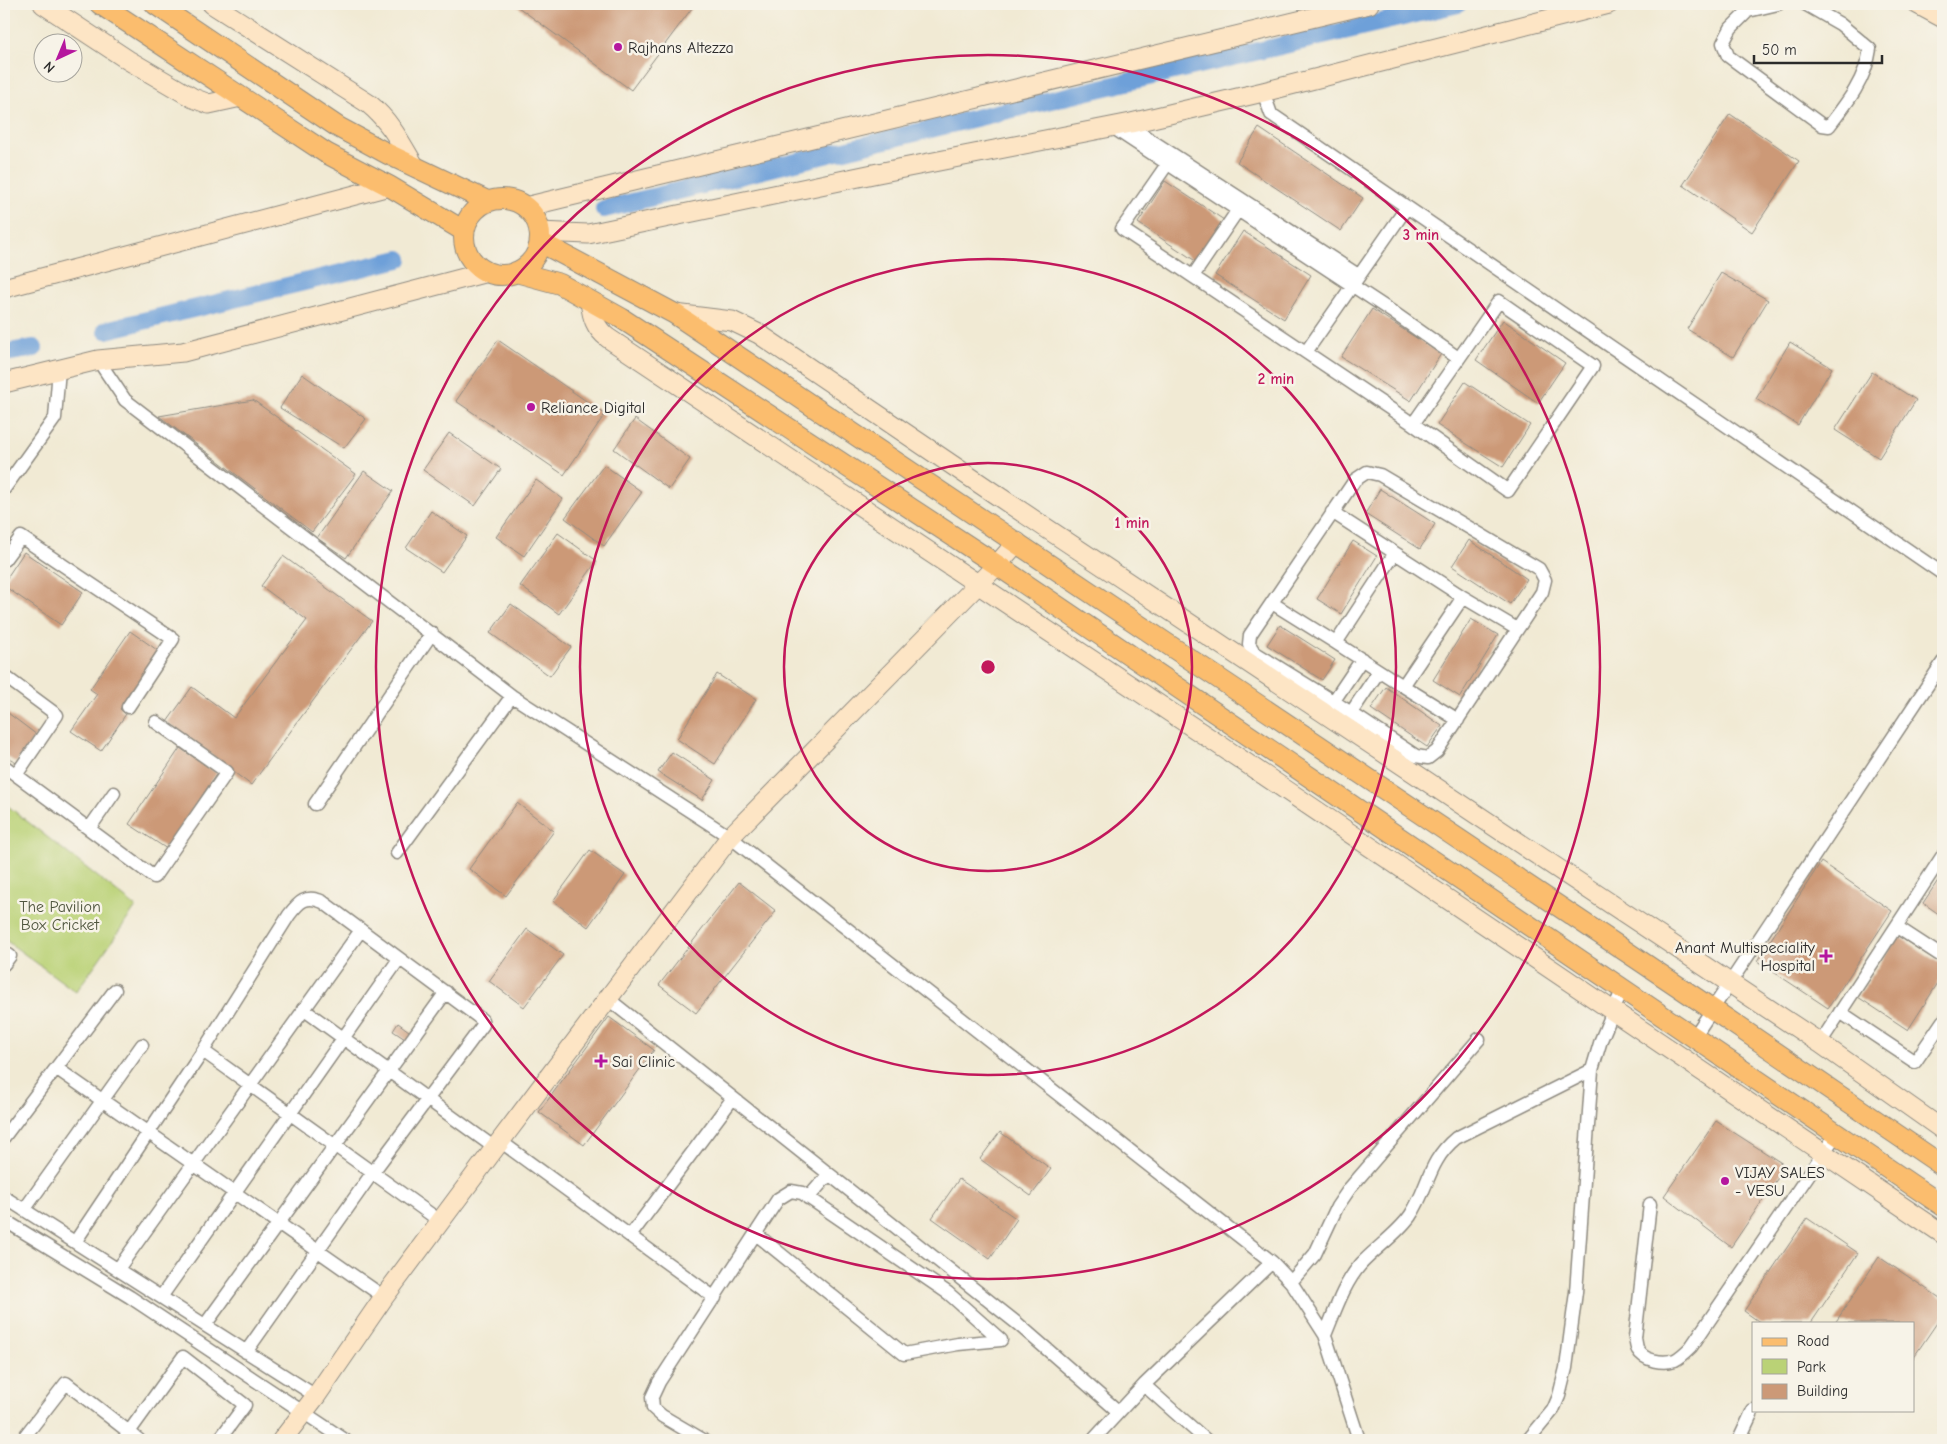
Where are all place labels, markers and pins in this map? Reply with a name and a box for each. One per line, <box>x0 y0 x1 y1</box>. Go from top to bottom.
place label: Rajhans Altezza <box>628 39 734 57</box>
marker: Rajhans Altezza <box>612 41 624 53</box>
place label: Reliance Digital <box>541 399 645 417</box>
marker: Reliance Digital <box>525 401 537 413</box>
centre of rings <box>979 658 997 676</box>
place label: Anant Multispeciality Hospital <box>1675 939 1816 975</box>
marker: Anant Multispeciality Hospital <box>1819 949 1833 963</box>
place label: Sai Clinic <box>612 1053 676 1071</box>
marker: Sai Clinic <box>594 1054 608 1068</box>
place label: VIJAY SALES - VESU <box>1735 1164 1825 1200</box>
marker: VIJAY SALES - VESU <box>1719 1175 1731 1187</box>

